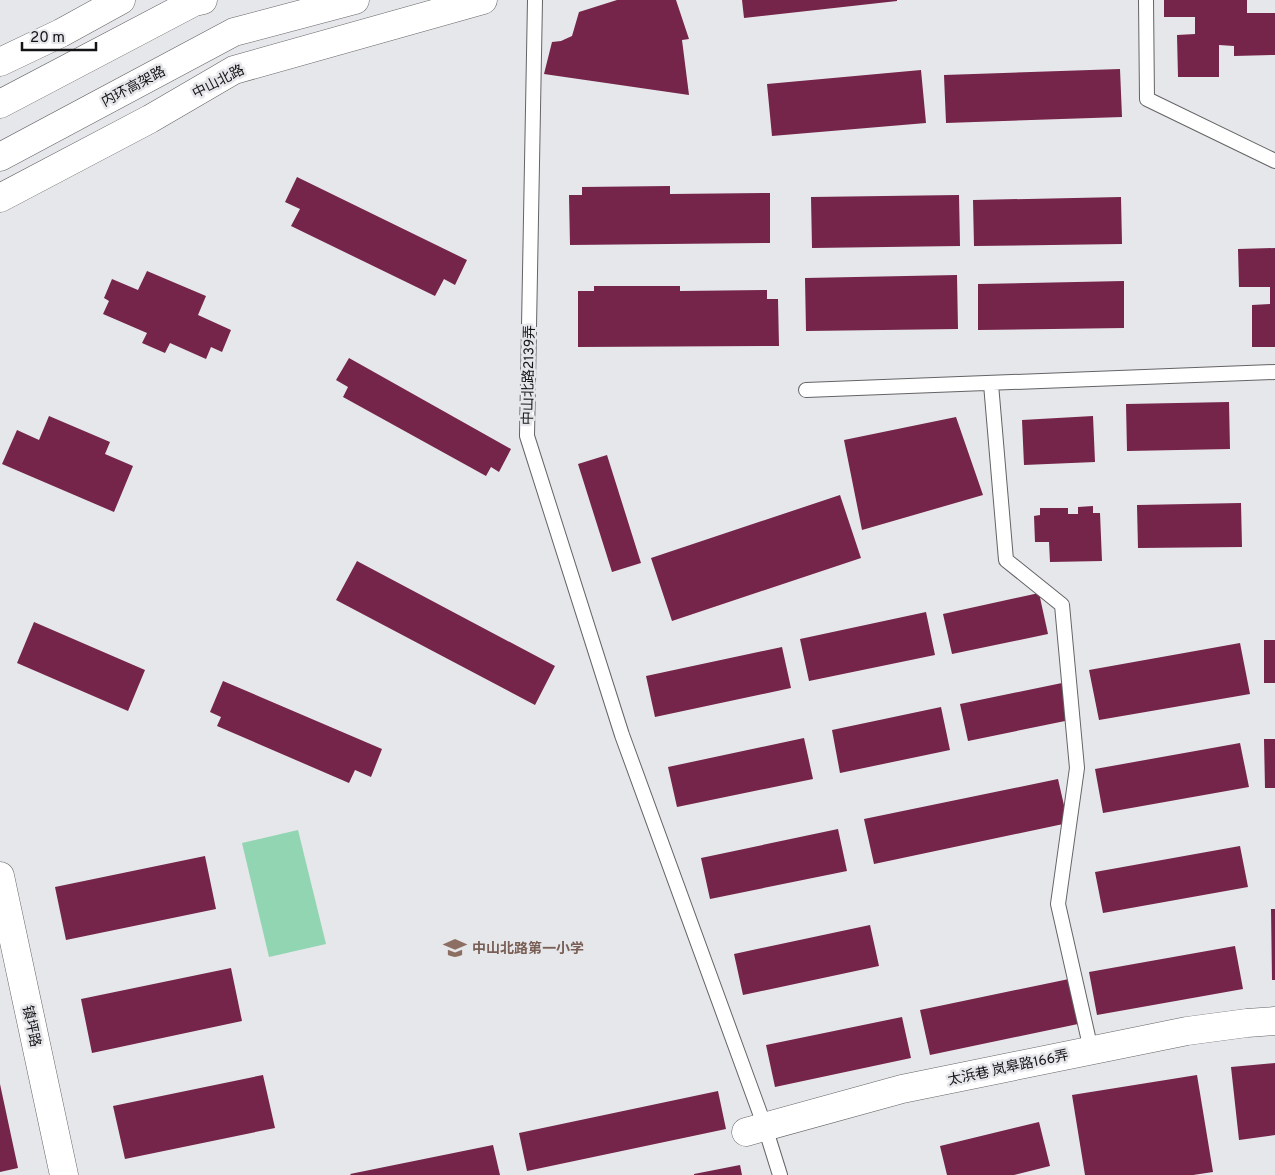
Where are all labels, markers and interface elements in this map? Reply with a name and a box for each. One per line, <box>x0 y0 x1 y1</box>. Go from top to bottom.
scale bar <box>22 20 96 52</box>
text: 20 m <box>30 29 65 48</box>
street label: 中山北路 <box>189 61 247 103</box>
street label: 内环高架路 <box>99 63 169 111</box>
street label: 中山北路2139弄 <box>519 325 539 425</box>
school or university icon: 中山北路第一小学 <box>442 935 468 961</box>
place label: 中山北路第一小学 <box>472 940 584 958</box>
street label: 镇坪路 <box>18 1004 43 1049</box>
street label: 太浜巷 岚皋路166弄 <box>946 1047 1070 1090</box>

